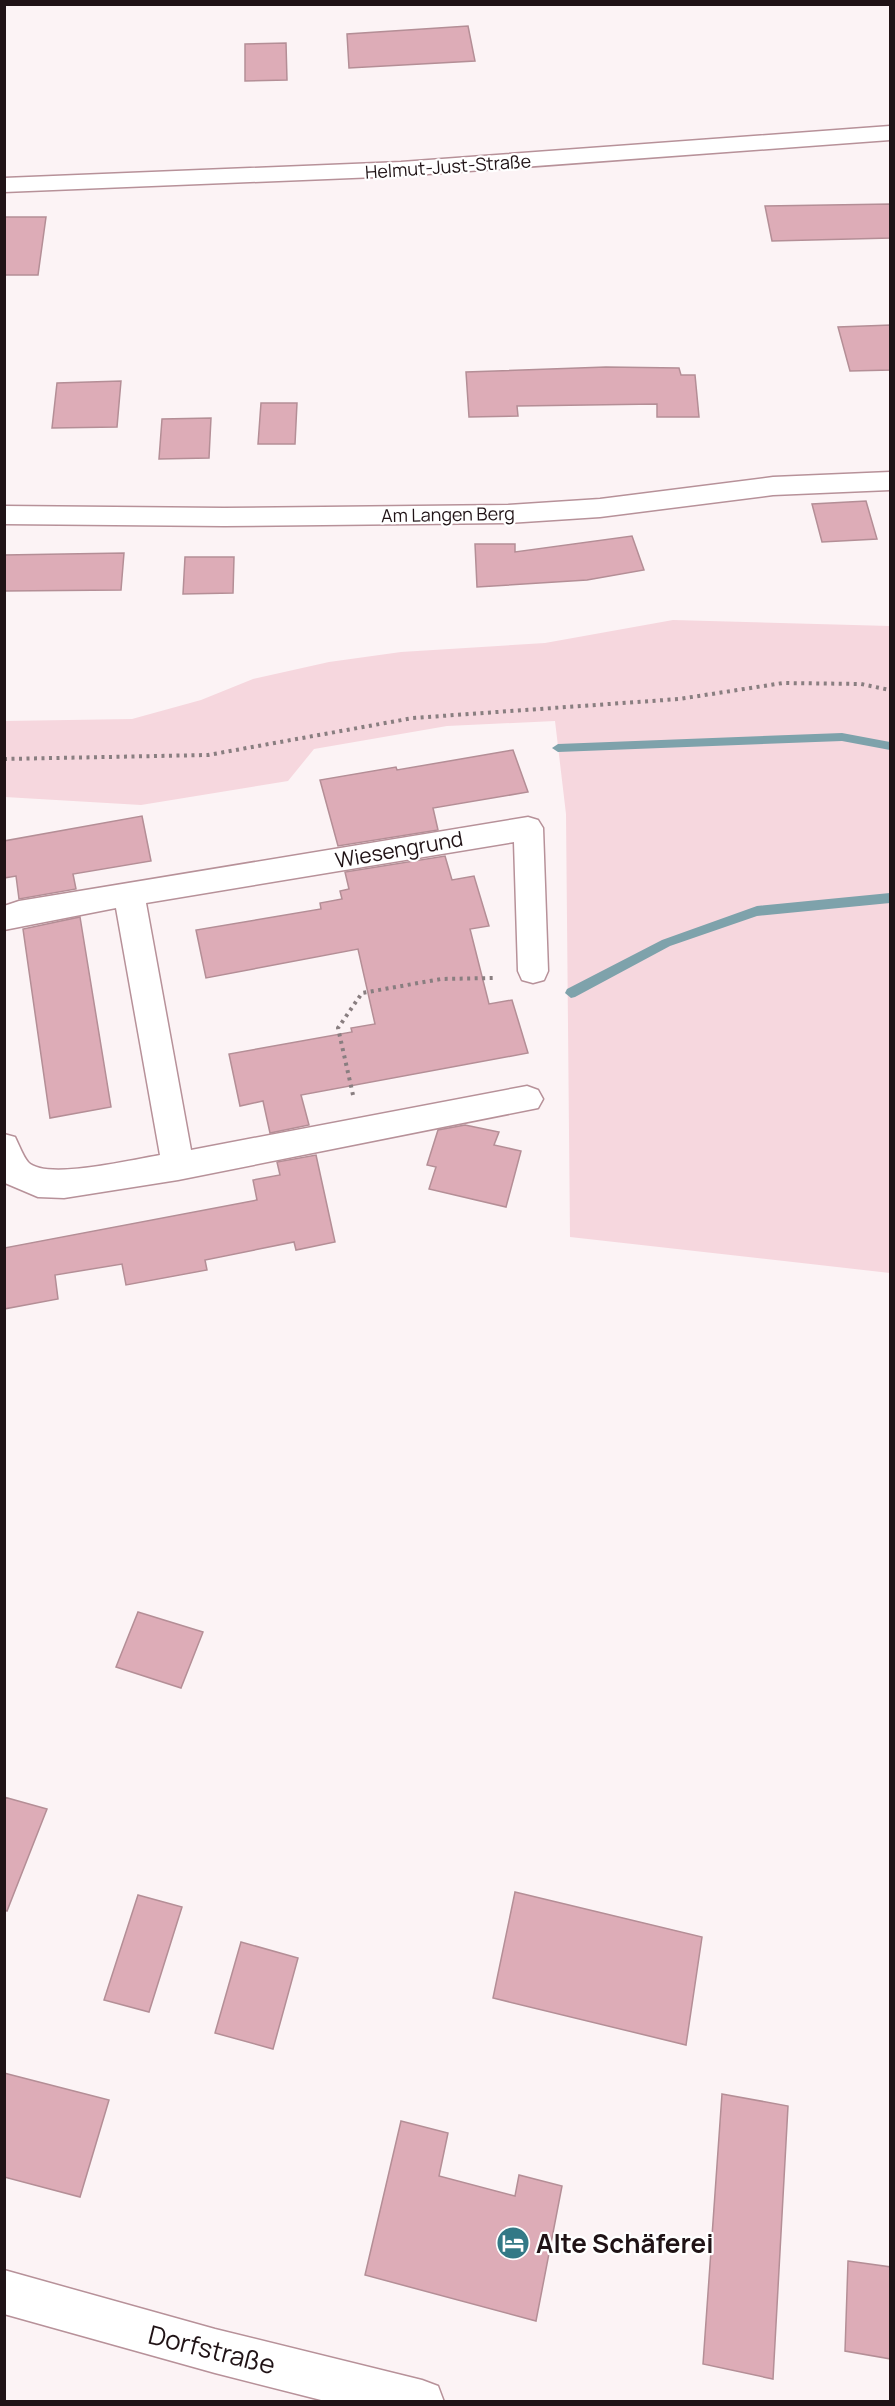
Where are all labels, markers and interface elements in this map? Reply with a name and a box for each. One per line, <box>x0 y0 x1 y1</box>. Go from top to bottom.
street label: Helmut-Just-Straße <box>364 148 532 184</box>
street label: Am Langen Berg <box>381 501 515 527</box>
street label: Wiesengrund <box>333 824 465 874</box>
hotel icon: Alte Schäferei <box>495 2225 531 2261</box>
place label: Alte Schäferei <box>536 2225 713 2261</box>
street label: Dorfstraße <box>145 2316 279 2382</box>

